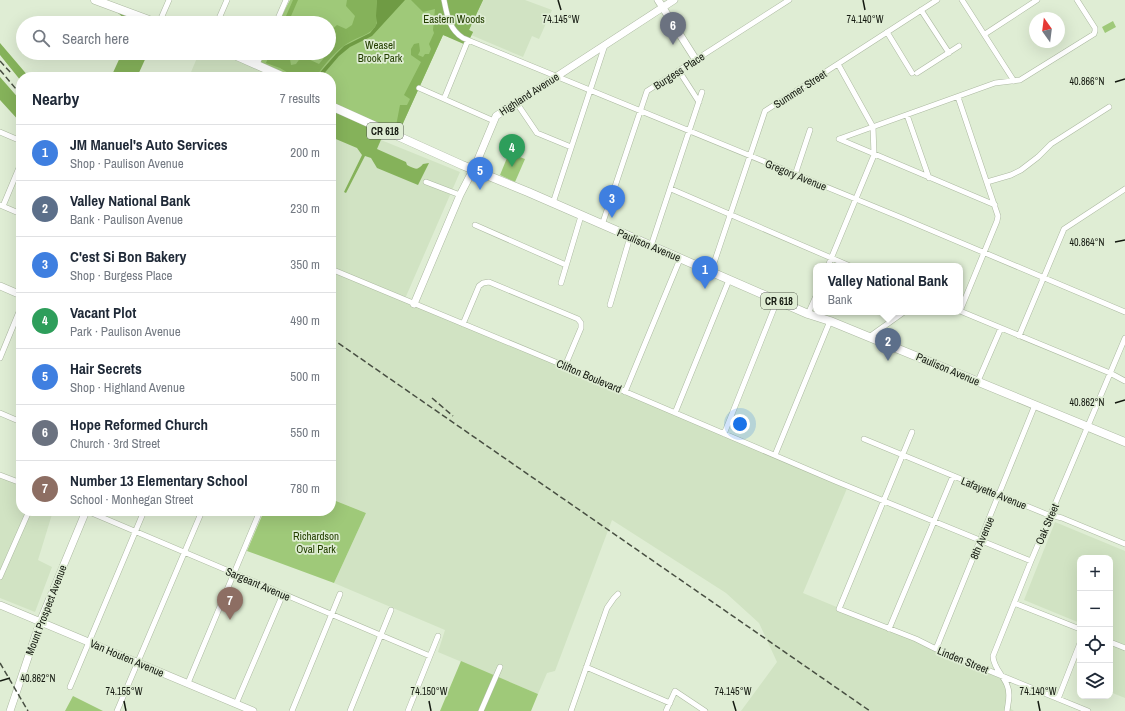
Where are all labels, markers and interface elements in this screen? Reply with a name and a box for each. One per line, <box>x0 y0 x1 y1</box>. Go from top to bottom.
park label: Eastern Woods <box>423 12 485 26</box>
pin: 6 <box>660 12 686 45</box>
north arrow <box>1029 12 1065 48</box>
text: 74.145°W <box>543 13 580 26</box>
text: 74.140°W <box>847 13 884 26</box>
search box <box>16 16 336 60</box>
icon: search <box>30 27 52 49</box>
text: Search here <box>62 28 129 49</box>
park label: Weasel Brook Park <box>358 38 403 65</box>
street label: Burgess Place <box>651 49 707 93</box>
street label: Summer Street <box>771 66 830 111</box>
street label: Highland Avenue <box>496 69 562 119</box>
text: 40.866°N <box>1070 75 1105 88</box>
text: Nearby <box>32 87 79 110</box>
text: 7 results <box>280 90 320 107</box>
road number: CR 618 <box>367 123 403 139</box>
text: JM Manuel's Auto Services <box>70 134 228 155</box>
pin: 4 <box>499 134 525 167</box>
text: 1 <box>42 144 48 161</box>
text: 200 m <box>290 144 320 161</box>
text: Shop · Paulison Avenue <box>70 155 184 172</box>
street label: Gregory Avenue <box>763 156 829 194</box>
pin: 5 <box>467 157 493 190</box>
pin: 3 <box>599 185 625 218</box>
text: Valley National Bank <box>70 190 190 211</box>
text: 2 <box>42 200 48 217</box>
text: 230 m <box>290 200 320 217</box>
text: Bank · Paulison Avenue <box>70 211 183 228</box>
street label: Paulison Avenue <box>615 225 683 265</box>
text: 40.864°N <box>1070 236 1105 249</box>
text: C'est Si Bon Bakery <box>70 246 186 267</box>
text: 3 <box>42 256 48 273</box>
text: 350 m <box>290 256 320 273</box>
pin: 1 <box>692 256 718 289</box>
popup <box>813 263 963 315</box>
text: Shop · Burgess Place <box>70 267 173 284</box>
text: Valley National Bank <box>828 270 948 291</box>
text: Bank <box>828 291 852 308</box>
road number: CR 618 <box>761 293 797 309</box>
text: Vacant Plot <box>70 302 136 323</box>
text: 4 <box>42 312 48 329</box>
text: 490 m <box>290 312 320 329</box>
text: Park · Paulison Avenue <box>70 323 181 340</box>
pin: 2 <box>875 328 901 361</box>
street label: Paulison Avenue <box>914 349 982 389</box>
street label: Clifton Boulevard <box>554 356 624 396</box>
text: Hair Secrets <box>70 358 142 379</box>
text: 5 <box>42 368 48 385</box>
text: 500 m <box>290 368 320 385</box>
text: Shop · Highland Avenue <box>70 379 185 396</box>
text: 40.862°N <box>1070 396 1105 409</box>
text: Hope Reformed Church <box>70 414 208 435</box>
your location <box>730 414 750 434</box>
text: 6 <box>42 424 48 441</box>
text: 550 m <box>290 424 320 441</box>
text: Church · 3rd Street <box>70 435 160 452</box>
text: Number 13 Elementary School <box>70 470 248 491</box>
street label: Lafayette Avenue <box>959 473 1029 513</box>
text: 7 <box>42 480 48 497</box>
text: 780 m <box>290 480 320 497</box>
text: School · Monhegan Street <box>70 491 193 508</box>
street label: Oak Street <box>1032 501 1062 547</box>
street label: 8th Avenue <box>967 515 997 561</box>
park label: Richardson Oval Park <box>293 529 339 556</box>
map controls <box>1077 555 1113 699</box>
button: + <box>1077 555 1113 591</box>
street label: Mount Prospect Avenue <box>22 563 70 657</box>
street label: Sargeant Avenue <box>223 564 293 604</box>
pin: 7 <box>217 587 243 620</box>
button: − <box>1077 591 1113 627</box>
button: locate <box>1077 627 1113 663</box>
street label: Van Houten Avenue <box>88 636 166 680</box>
street label: Linden Street <box>935 643 991 677</box>
button: layers <box>1077 663 1113 699</box>
text: 40.862°N <box>21 672 56 685</box>
text: 74.155°W <box>106 685 143 698</box>
text: 74.150°W <box>411 685 448 698</box>
text: 74.145°W <box>715 685 752 698</box>
text: 74.140°W <box>1020 685 1057 698</box>

